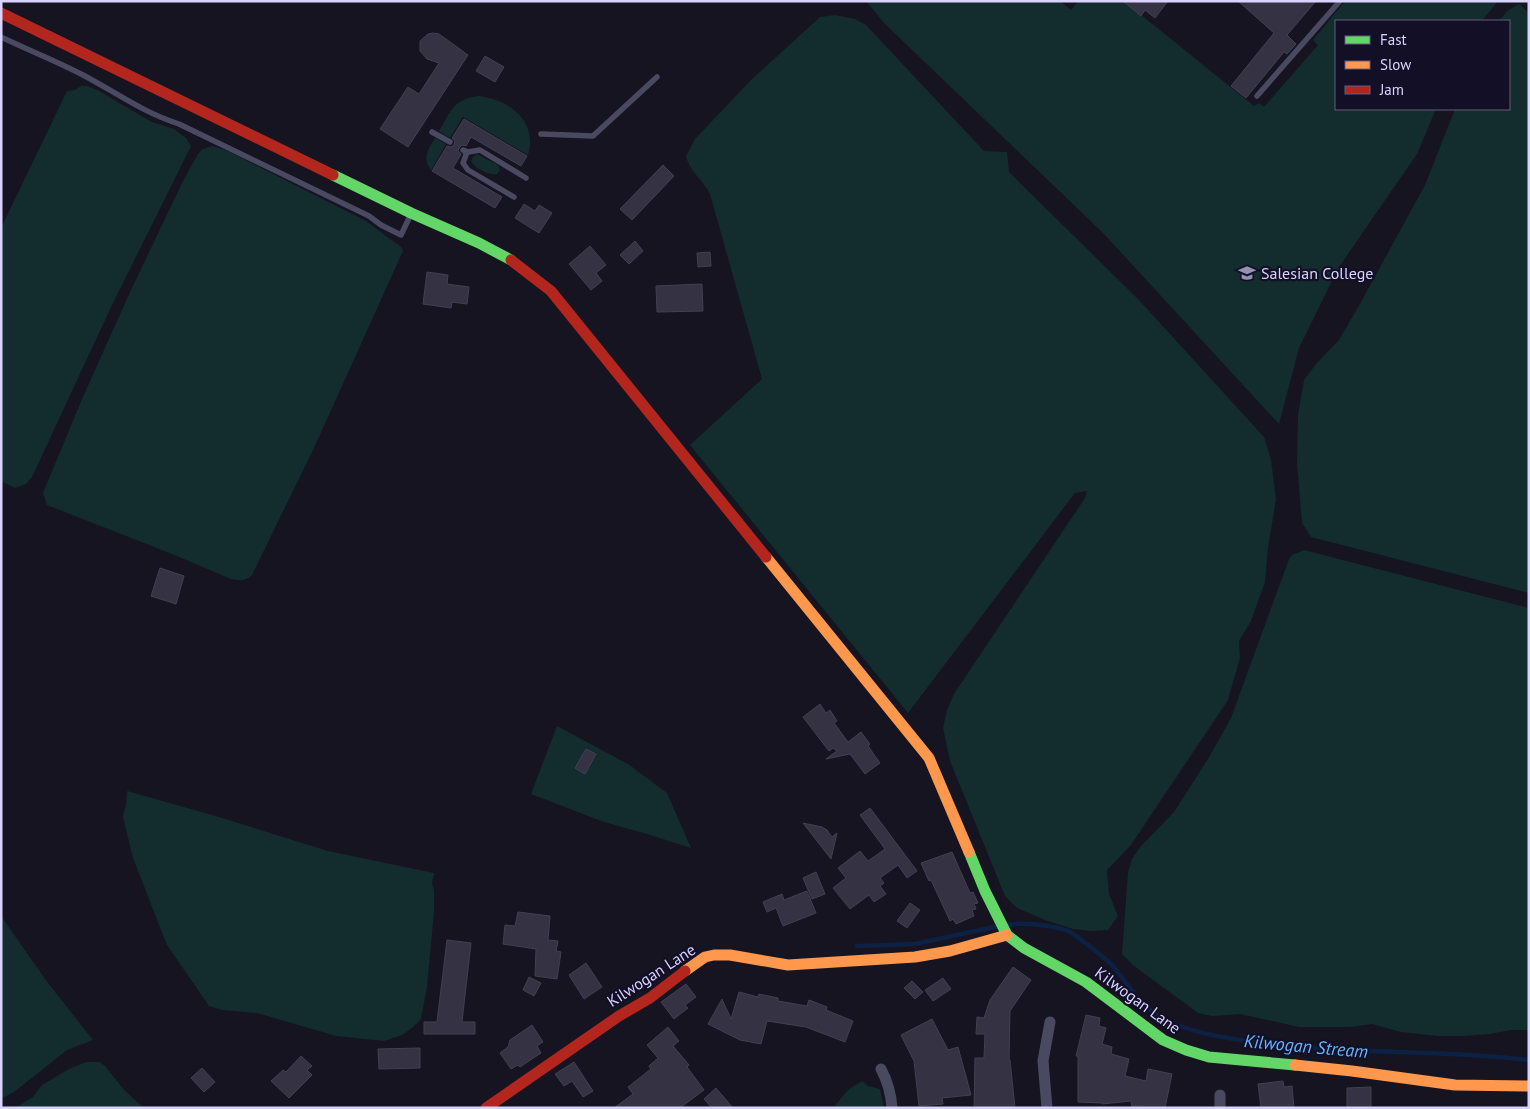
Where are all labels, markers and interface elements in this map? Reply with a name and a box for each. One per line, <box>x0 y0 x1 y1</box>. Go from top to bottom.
legend <box>1335 20 1510 110</box>
text: Fast <box>1380 30 1407 49</box>
text: Slow <box>1380 55 1411 74</box>
text: Jam <box>1379 80 1404 99</box>
school or university icon: Salesian College <box>1237 263 1257 283</box>
place label: Salesian College <box>1261 263 1373 283</box>
street label: Kilwogan Lane <box>603 939 699 1011</box>
street label: Kilwogan Lane <box>1091 962 1185 1038</box>
water label: Kilwogan Stream <box>1243 1029 1369 1063</box>

